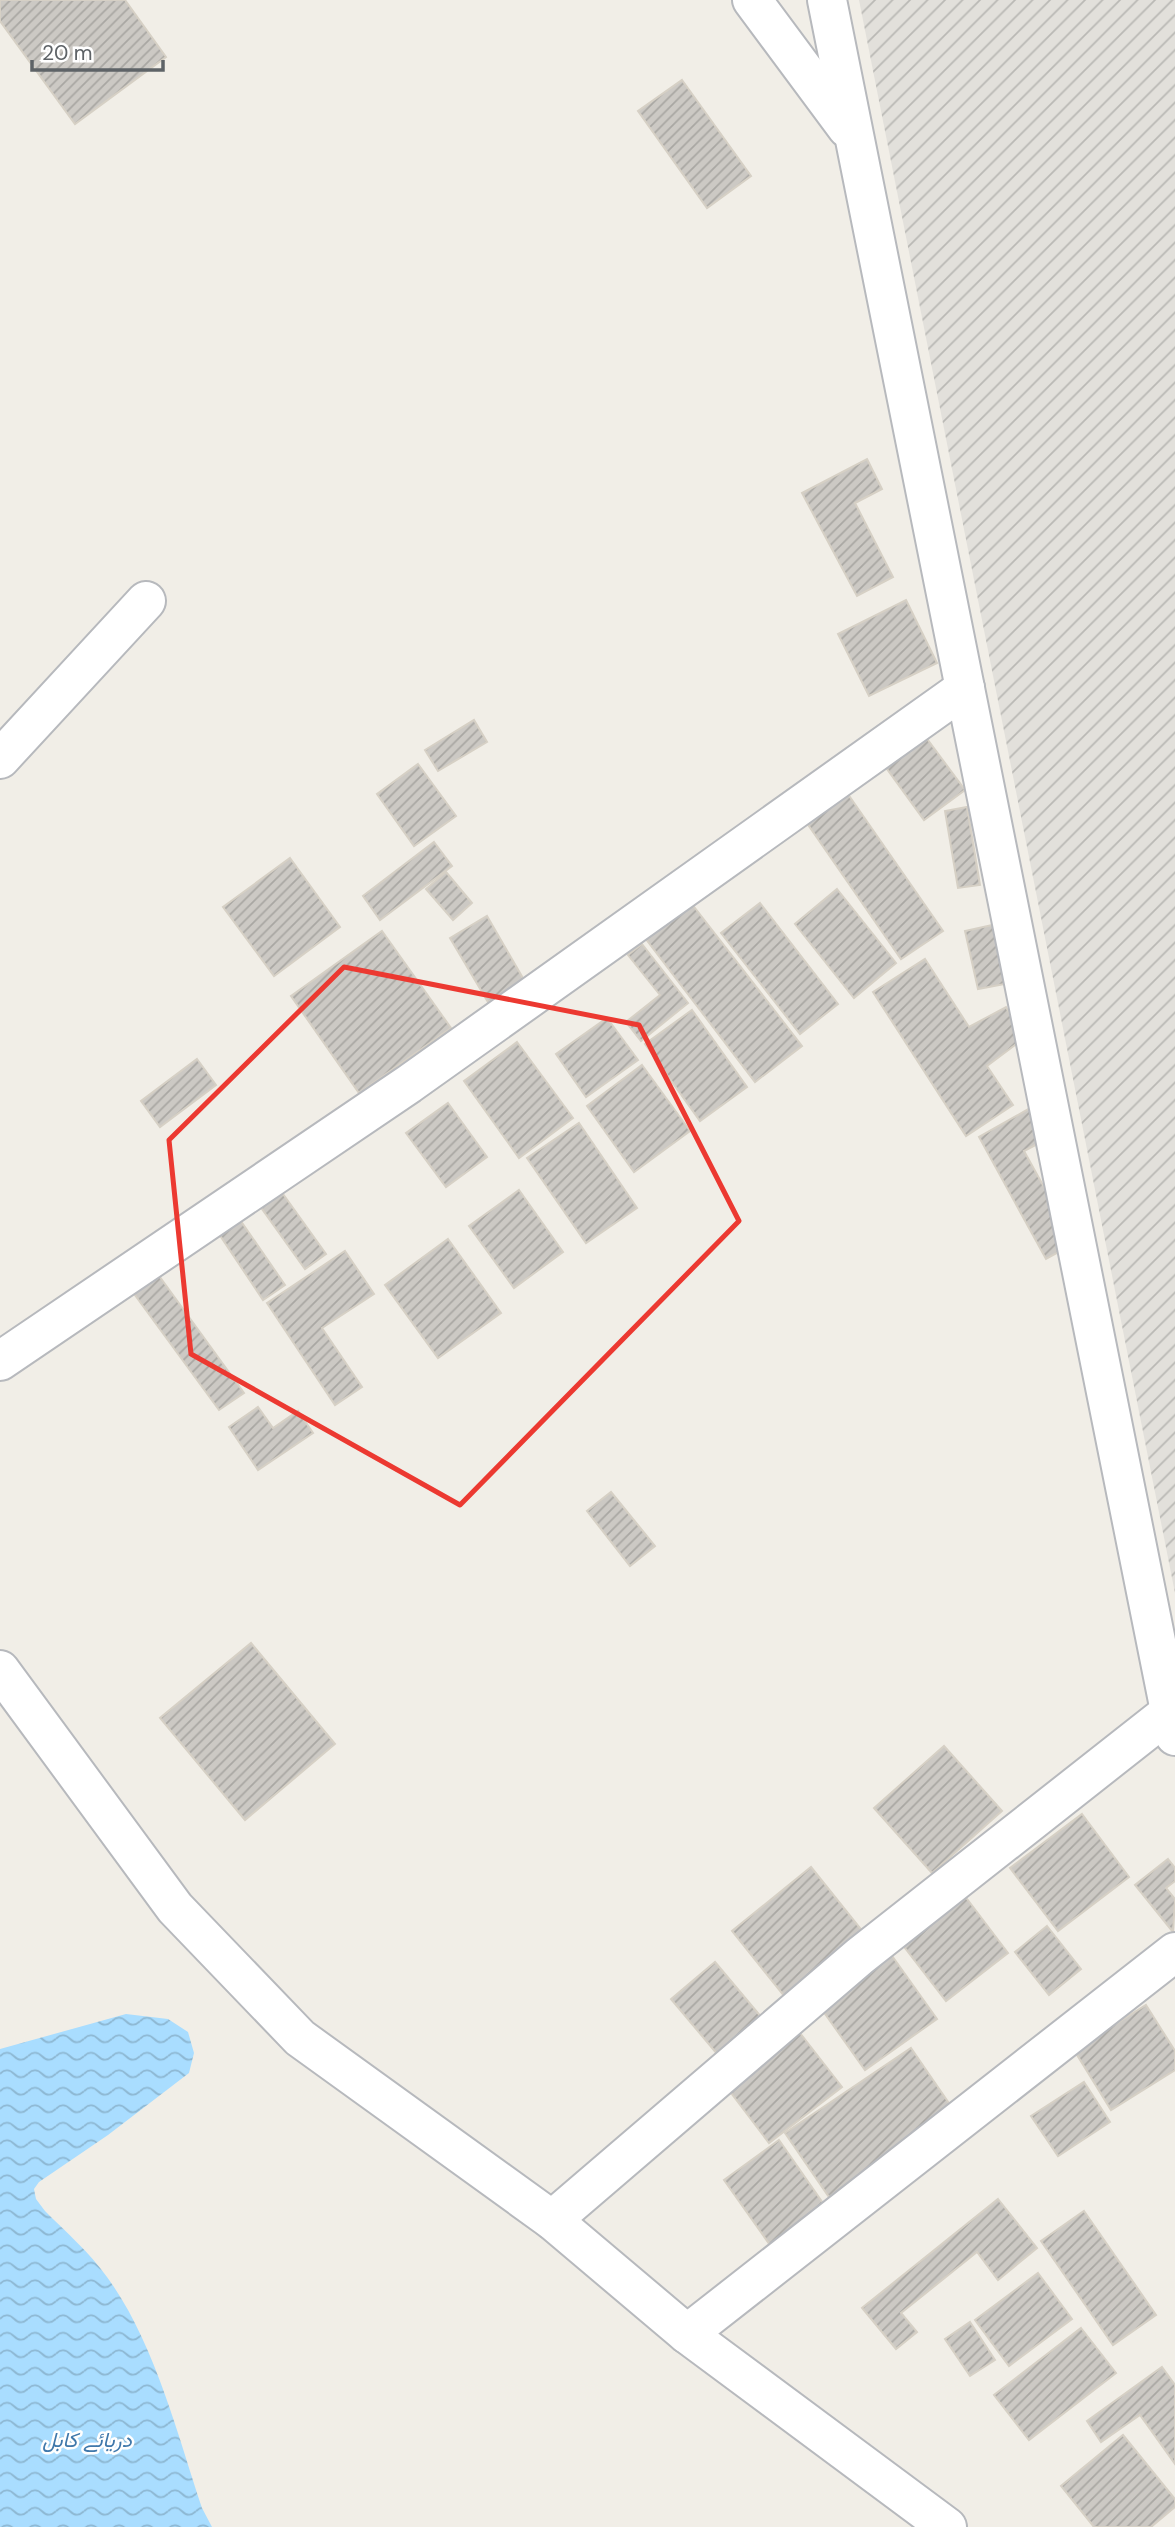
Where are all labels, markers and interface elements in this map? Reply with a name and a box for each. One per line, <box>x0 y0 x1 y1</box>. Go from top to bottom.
scale bar <box>32 28 163 72</box>
text: 20 m <box>42 39 93 67</box>
water label: دریائے کابل <box>42 2426 133 2454</box>

